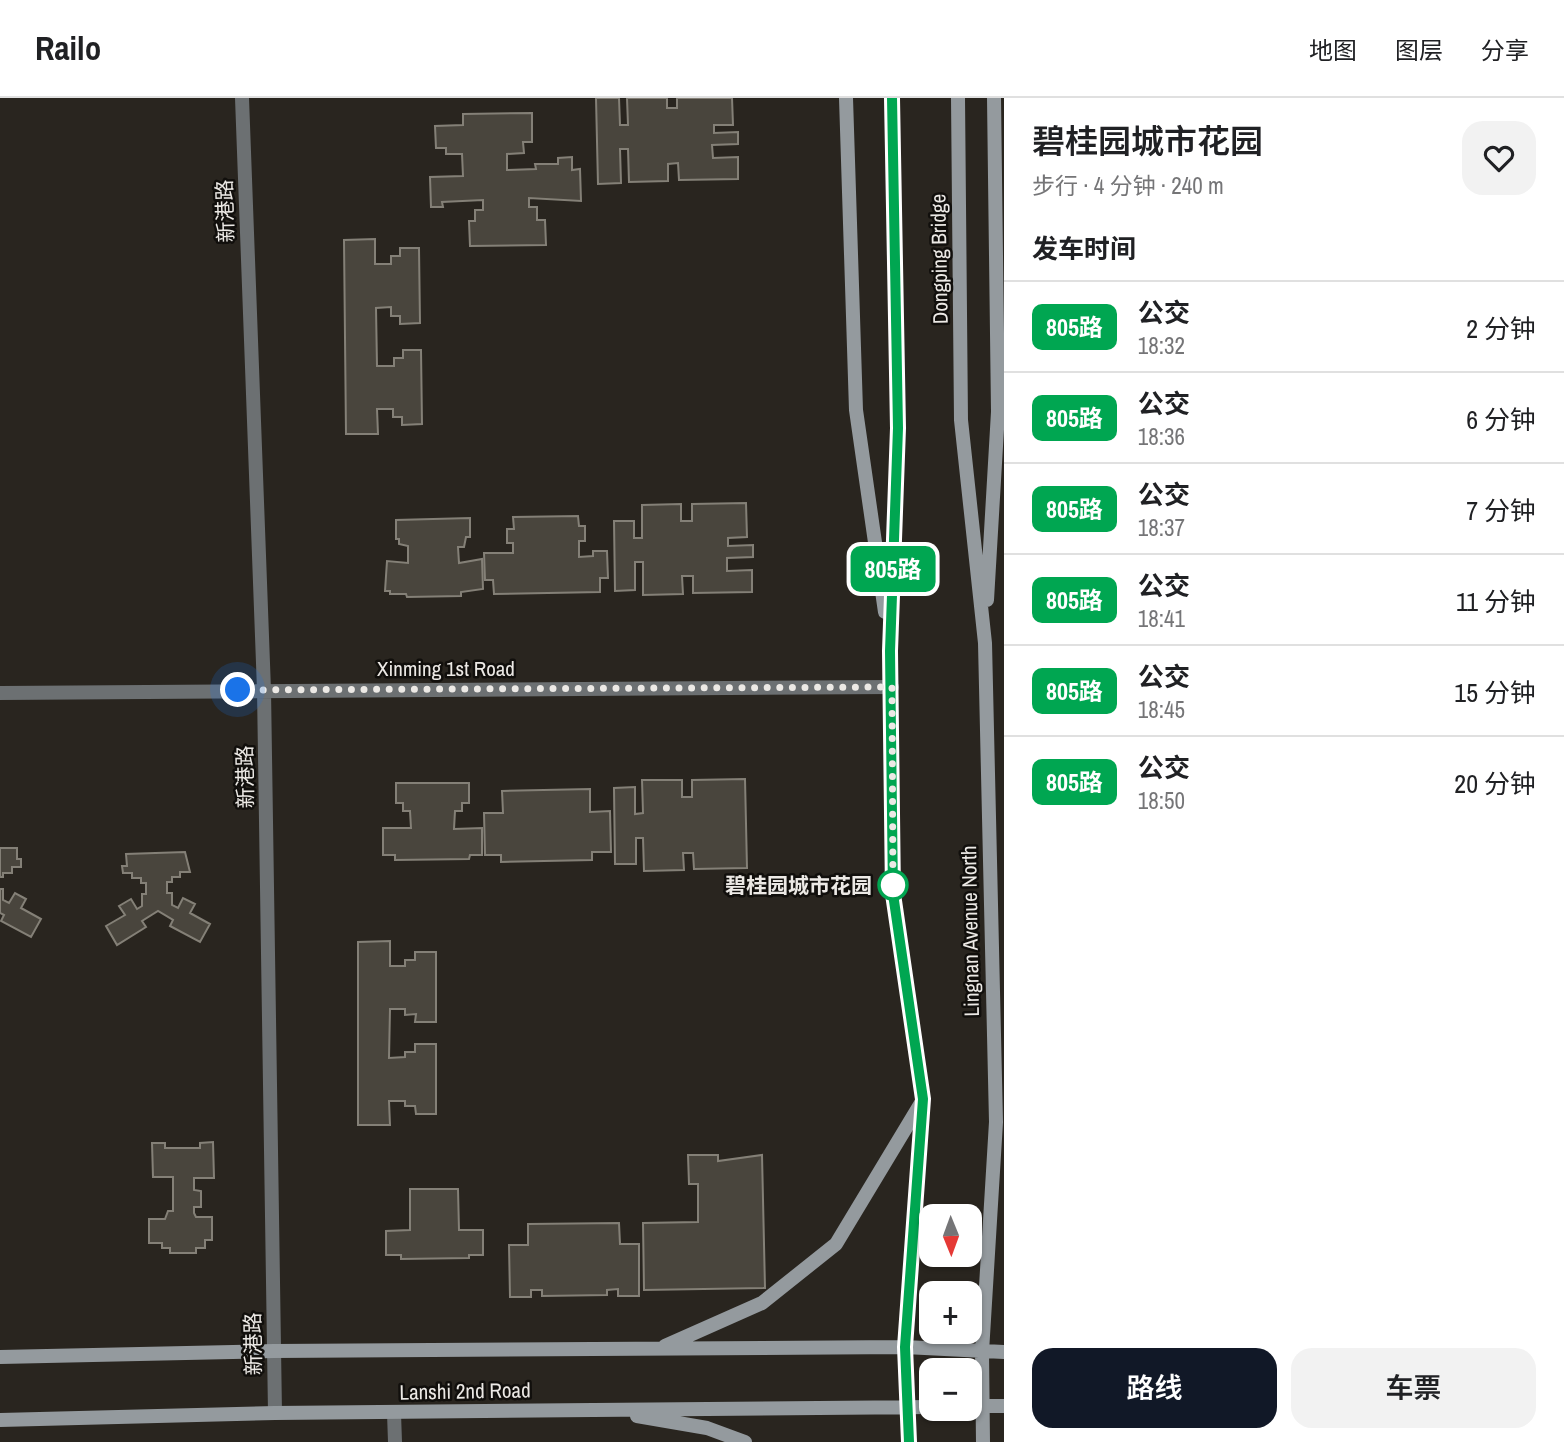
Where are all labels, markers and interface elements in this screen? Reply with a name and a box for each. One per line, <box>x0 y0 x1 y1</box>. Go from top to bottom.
text: Railo <box>35 26 101 70</box>
text: 地图 <box>1309 34 1357 66</box>
text: 图层 <box>1395 34 1443 66</box>
text: 分享 <box>1481 34 1529 66</box>
text: 碧桂园城市花园 <box>1032 119 1263 163</box>
button: heart <box>1462 121 1536 195</box>
text: 步行 · 4 分钟 · 240 m <box>1032 170 1224 201</box>
street label: 新港路 <box>209 179 241 243</box>
street label: Dongping Bridge <box>923 194 955 324</box>
text: 发车时间 <box>1032 231 1136 266</box>
text: 公交 <box>1138 295 1190 330</box>
text: 805路 <box>1046 311 1103 343</box>
text: 2 分钟 <box>1466 311 1536 346</box>
text: 18:32 <box>1138 330 1185 361</box>
text: 公交 <box>1138 386 1190 421</box>
text: 805路 <box>1046 402 1103 434</box>
text: 6 分钟 <box>1466 402 1536 437</box>
text: 18:36 <box>1138 421 1185 452</box>
text: 公交 <box>1138 477 1190 512</box>
text: 805路 <box>1046 493 1103 525</box>
text: 7 分钟 <box>1466 493 1536 528</box>
text: 18:37 <box>1138 512 1185 543</box>
line badge: 805路 <box>844 546 942 592</box>
text: 805路 <box>865 553 921 585</box>
text: 公交 <box>1138 568 1190 603</box>
text: 805路 <box>1046 584 1103 616</box>
text: 11 分钟 <box>1456 584 1536 619</box>
text: 18:41 <box>1138 603 1185 634</box>
street label: Xinming 1st Road <box>377 654 515 683</box>
text: 公交 <box>1138 659 1190 694</box>
your location <box>220 672 255 707</box>
text: 805路 <box>1046 675 1103 707</box>
text: 15 分钟 <box>1454 675 1536 710</box>
text: 18:45 <box>1138 694 1185 725</box>
street label: 新港路 <box>230 745 260 809</box>
text: 公交 <box>1138 750 1190 785</box>
text: 805路 <box>1046 766 1103 798</box>
text: 20 分钟 <box>1454 766 1536 801</box>
text: 18:50 <box>1138 785 1185 816</box>
street label: Lingnan Avenue North <box>954 845 986 1017</box>
marker: 碧桂园城市花园 <box>878 870 908 900</box>
place label: 碧桂园城市花园 <box>725 871 872 900</box>
north arrow <box>919 1204 982 1267</box>
map controls <box>919 1204 982 1421</box>
button: + <box>919 1281 982 1344</box>
street label: 新港路 <box>238 1312 268 1376</box>
button: 路线 <box>1032 1348 1277 1428</box>
button: 车票 <box>1291 1348 1536 1428</box>
button: − <box>919 1358 982 1421</box>
street label: Lanshi 2nd Road <box>399 1375 531 1407</box>

